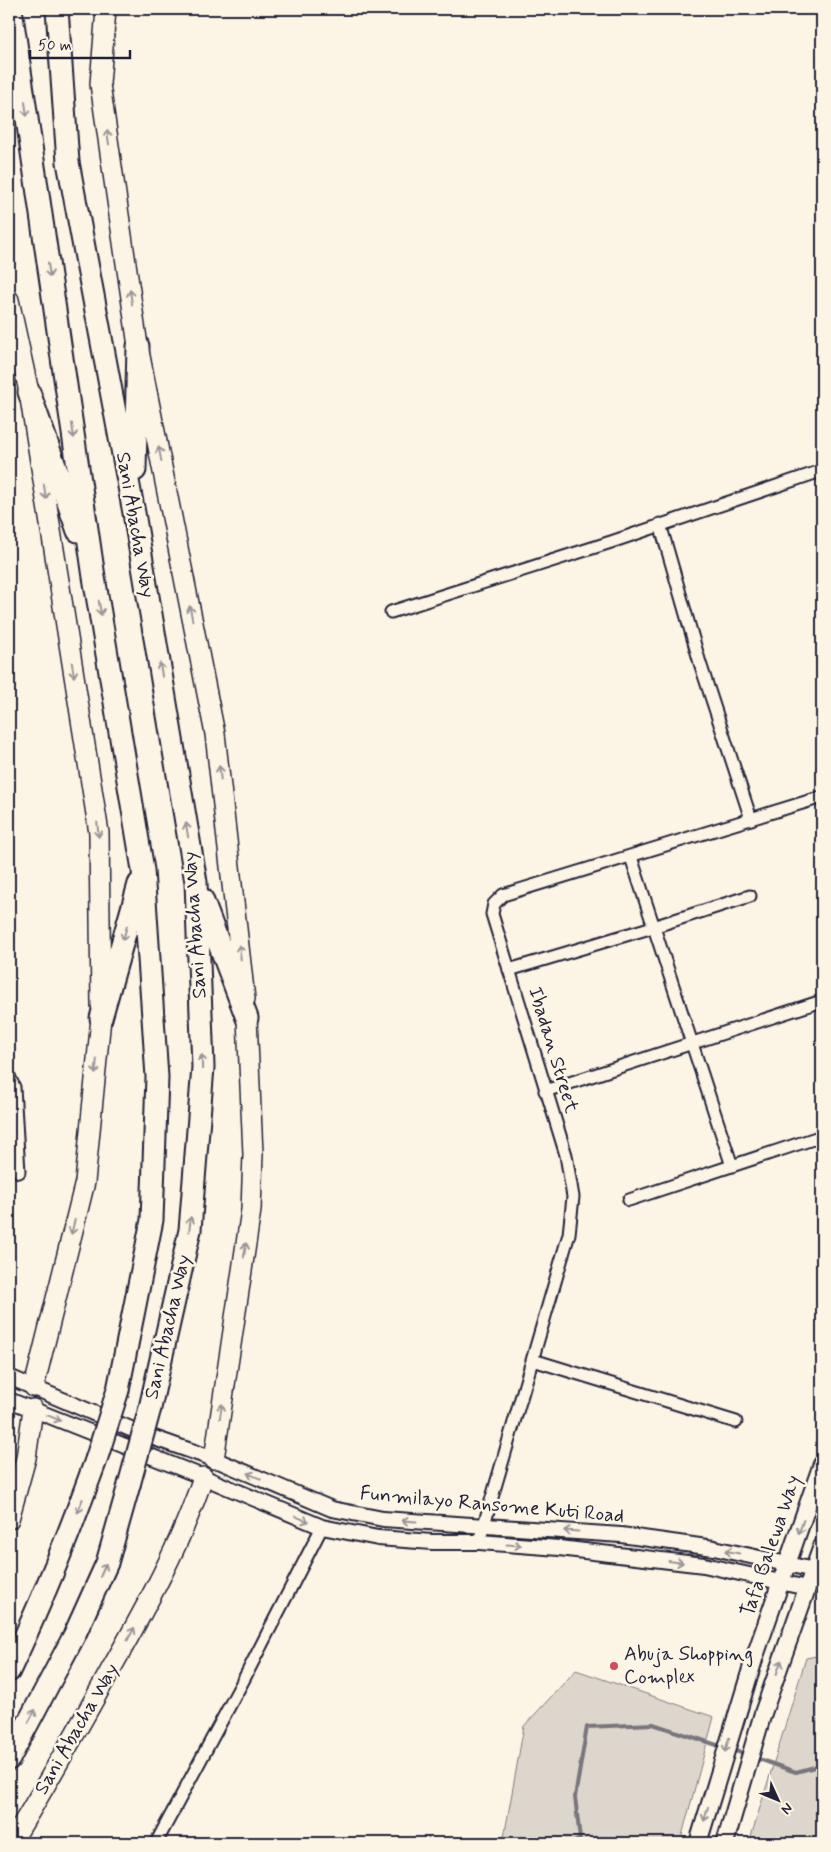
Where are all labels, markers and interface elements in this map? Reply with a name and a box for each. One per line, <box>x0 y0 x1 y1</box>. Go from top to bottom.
scale bar <box>30 28 130 60</box>
text: 50 m <box>38 36 72 56</box>
one-way arrow <box>21 101 31 117</box>
one-way arrow <box>102 129 112 145</box>
one-way arrow <box>45 261 55 277</box>
one-way arrow <box>126 290 136 306</box>
one-way arrow <box>68 422 78 438</box>
one-way arrow <box>154 446 164 462</box>
street label: Sani Abacha Way <box>109 450 161 600</box>
one-way arrow <box>41 484 51 500</box>
one-way arrow <box>95 600 105 616</box>
one-way arrow <box>186 606 196 622</box>
one-way arrow <box>68 662 78 678</box>
one-way arrow <box>155 662 165 678</box>
one-way arrow <box>215 765 225 781</box>
one-way arrow <box>93 822 103 838</box>
one-way arrow <box>182 823 192 839</box>
street label: Sani Abacha Way <box>176 850 214 1000</box>
one-way arrow <box>120 925 129 941</box>
one-way arrow <box>235 944 244 960</box>
street label: Ibadan Street <box>521 984 585 1117</box>
one-way arrow <box>198 1054 207 1070</box>
one-way arrow <box>91 1059 101 1075</box>
one-way arrow <box>185 1216 195 1232</box>
one-way arrow <box>68 1219 77 1235</box>
one-way arrow <box>241 1243 251 1259</box>
street label: Sani Abacha Way <box>138 1252 198 1402</box>
one-way arrow <box>216 1403 226 1419</box>
one-way arrow <box>46 1414 61 1423</box>
one-way arrow <box>247 1471 262 1481</box>
street label: Tafa Balewa Way <box>734 1472 808 1620</box>
street label: Funmilayo Ransome Kuti Road <box>359 1480 625 1530</box>
one-way arrow <box>75 1498 84 1513</box>
one-way arrow <box>294 1514 309 1524</box>
one-way arrow <box>401 1517 417 1526</box>
one-way arrow <box>796 1518 805 1534</box>
one-way arrow <box>564 1527 580 1536</box>
one-way arrow <box>506 1540 522 1549</box>
one-way arrow <box>725 1546 741 1556</box>
one-way arrow <box>667 1557 683 1567</box>
one-way arrow <box>99 1563 109 1578</box>
one-way arrow <box>126 1627 136 1642</box>
place label: Abuja Shopping Complex <box>624 1641 753 1691</box>
street label: Sani Abacha Way <box>28 1658 126 1800</box>
marker: Abuja Shopping Complex <box>608 1660 620 1672</box>
one-way arrow <box>775 1660 784 1675</box>
one-way arrow <box>28 1709 37 1724</box>
one-way arrow <box>722 1737 731 1752</box>
north arrow <box>754 1774 804 1824</box>
text: N <box>777 1799 796 1818</box>
one-way arrow <box>701 1806 711 1822</box>

